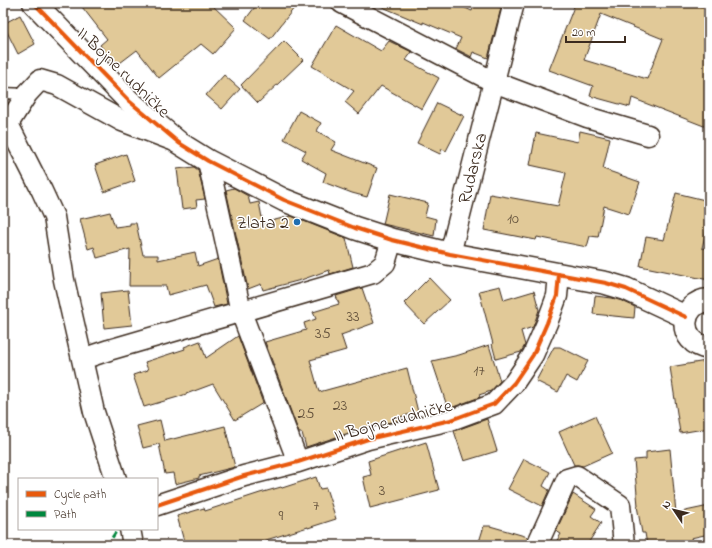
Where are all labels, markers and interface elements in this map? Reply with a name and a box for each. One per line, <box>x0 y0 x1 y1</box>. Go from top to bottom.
scale bar <box>566 18 625 44</box>
street label: II Bojne rudničke <box>70 22 176 126</box>
text: 20 m <box>572 24 595 42</box>
street label: Rudarska <box>453 130 495 207</box>
house number: 10 <box>507 207 519 231</box>
place label: Zlata 2 <box>237 211 289 237</box>
marker: Zlata 2 <box>292 217 302 227</box>
house number: 33 <box>346 305 360 329</box>
house number: 35 <box>315 322 331 346</box>
house number: 17 <box>473 359 485 383</box>
street label: II Bojne rudničke <box>332 393 456 450</box>
house number: 23 <box>333 394 347 418</box>
house number: 25 <box>297 402 315 426</box>
legend <box>18 478 158 530</box>
house number: 3 <box>379 479 385 503</box>
text: Cycle path <box>54 486 106 505</box>
north arrow <box>654 490 694 530</box>
house number: 7 <box>313 494 320 518</box>
text: N <box>658 497 675 512</box>
house number: 9 <box>279 504 284 528</box>
text: Path <box>54 506 77 524</box>

